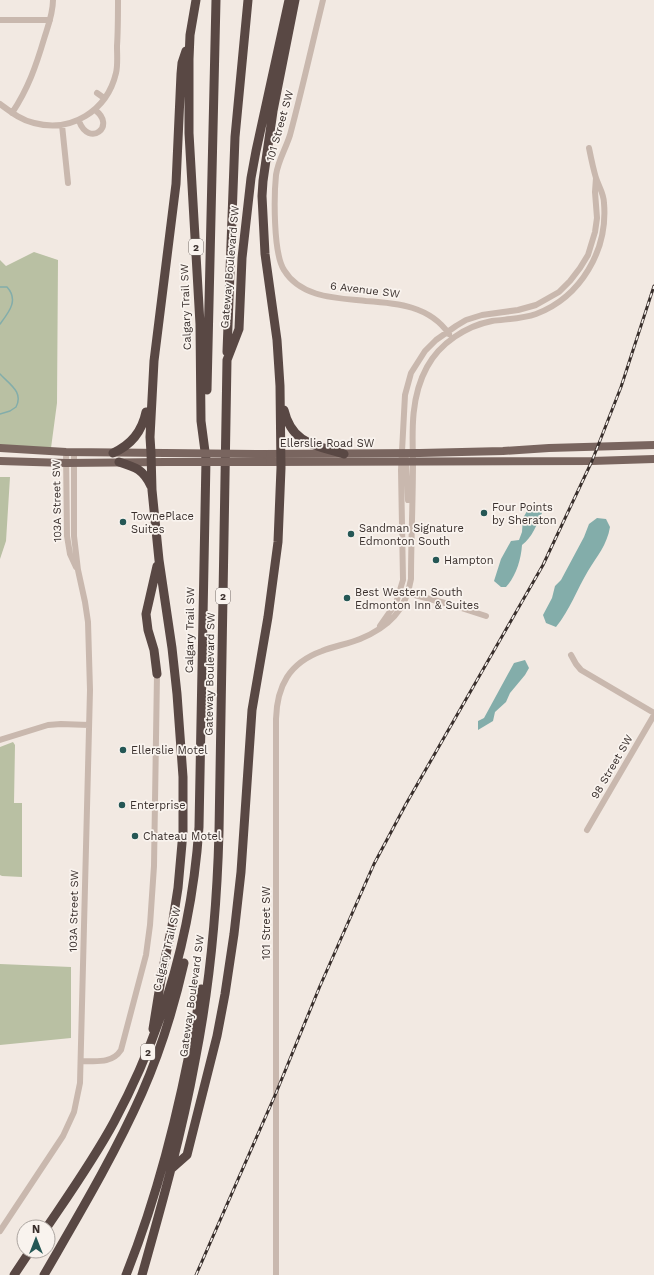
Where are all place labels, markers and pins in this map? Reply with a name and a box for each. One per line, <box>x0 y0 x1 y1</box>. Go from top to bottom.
place label: Four Points by Sheraton <box>492 501 556 527</box>
marker: Four Points by Sheraton <box>479 508 489 518</box>
place label: TownePlace Suites <box>131 510 194 536</box>
marker: TownePlace Suites <box>118 517 128 527</box>
place label: Sandman Signature Edmonton South <box>359 522 464 548</box>
marker: Sandman Signature Edmonton South <box>346 529 356 539</box>
place label: Hampton <box>444 554 494 567</box>
marker: Hampton <box>431 555 441 565</box>
place label: Best Western South Edmonton Inn & Suites <box>355 586 479 612</box>
marker: Best Western South Edmonton Inn & Suites <box>342 593 352 603</box>
place label: Ellerslie Motel <box>131 744 208 757</box>
marker: Ellerslie Motel <box>118 745 128 755</box>
place label: Enterprise <box>130 799 186 812</box>
marker: Enterprise <box>117 800 127 810</box>
place label: Chateau Motel <box>143 830 222 843</box>
marker: Chateau Motel <box>130 831 140 841</box>

